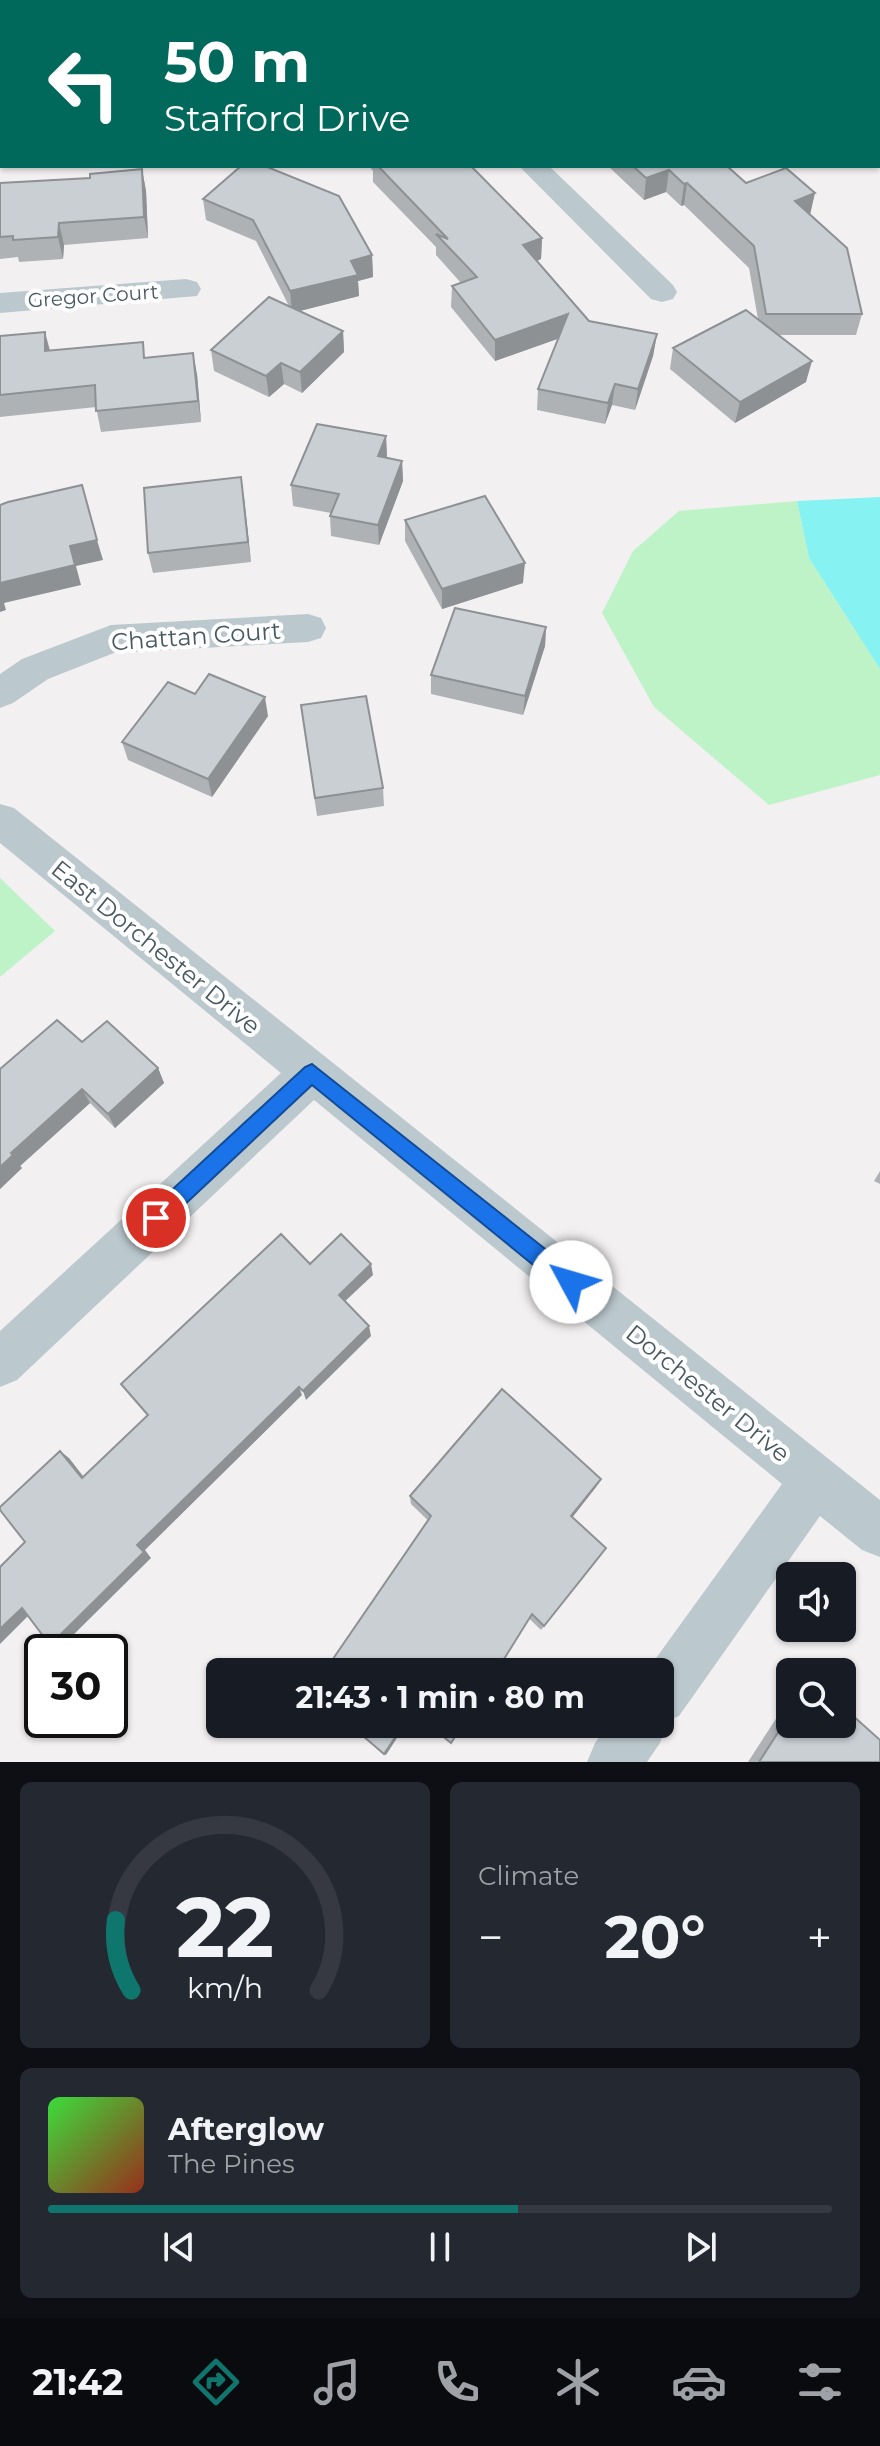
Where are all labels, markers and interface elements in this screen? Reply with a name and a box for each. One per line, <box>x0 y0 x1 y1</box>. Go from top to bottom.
text: 50 m <box>164 28 310 96</box>
icon: left <box>32 32 136 136</box>
text: Stafford Drive <box>164 96 410 140</box>
street label: Gregor Court <box>27 279 159 313</box>
street label: Chattan Court <box>110 616 282 656</box>
street label: East Dorchester Drive <box>46 854 266 1040</box>
pin <box>122 1184 190 1252</box>
icon: arrive <box>134 1196 178 1240</box>
position arrow <box>529 1240 613 1324</box>
street label: Dorchester Drive <box>620 1318 796 1468</box>
map controls <box>776 1562 856 1738</box>
button: sound <box>776 1562 856 1642</box>
speed limit sign: 30 <box>24 1634 128 1738</box>
button: search <box>776 1658 856 1738</box>
text: 21:43 · 1 min · 80 m <box>295 1679 585 1716</box>
text: Climate <box>478 1860 579 1892</box>
text: 22 <box>176 1876 274 1978</box>
text: 20° <box>604 1900 706 1973</box>
text: − <box>478 1910 503 1964</box>
text: + <box>807 1910 832 1964</box>
text: km/h <box>187 1970 263 2005</box>
text: Afterglow <box>168 2111 324 2148</box>
text: The Pines <box>168 2148 295 2180</box>
icon: previous <box>157 2225 201 2269</box>
icon: pause <box>418 2225 462 2269</box>
icon: next <box>679 2225 723 2269</box>
icon: directions <box>188 2354 244 2410</box>
icon: music <box>309 2354 365 2410</box>
icon: phone <box>429 2354 485 2410</box>
icon: climate <box>550 2354 606 2410</box>
icon: car <box>671 2354 727 2410</box>
icon: filters <box>792 2354 848 2410</box>
text: 21:42 <box>32 2360 123 2404</box>

